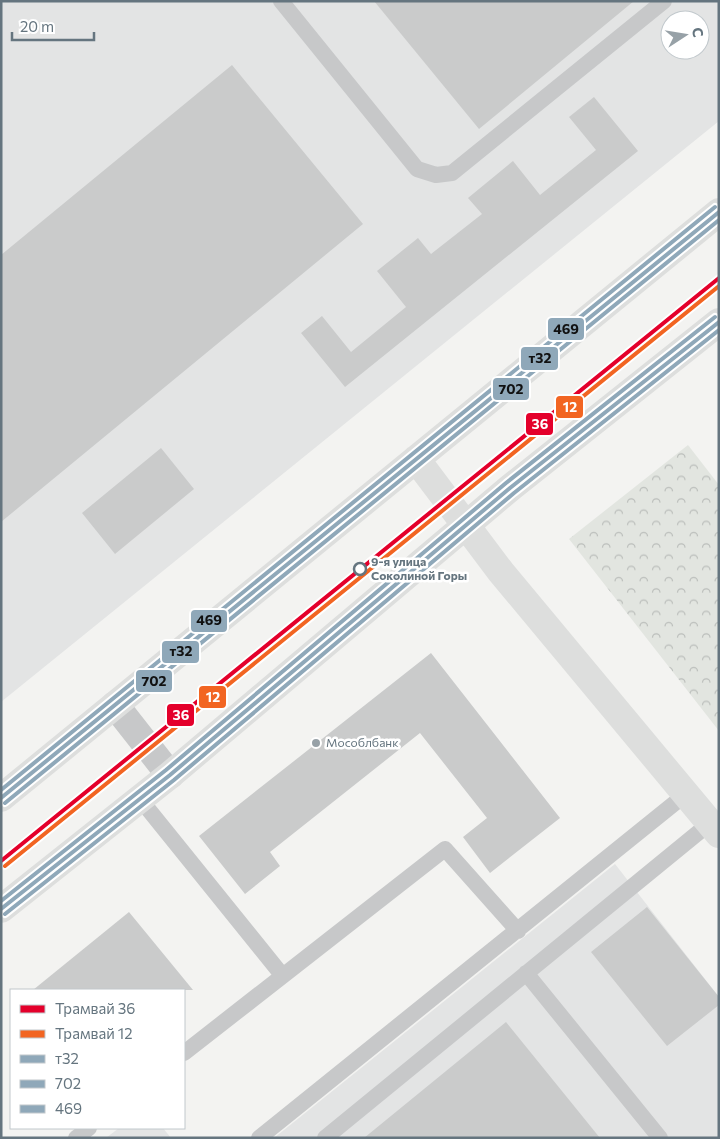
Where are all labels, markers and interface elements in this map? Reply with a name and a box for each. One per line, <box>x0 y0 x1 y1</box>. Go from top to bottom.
scale bar <box>12 10 95 42</box>
north arrow <box>660 10 710 60</box>
text: 20 m <box>20 17 54 35</box>
text: С <box>689 26 708 39</box>
line badge: 469 <box>547 317 585 341</box>
text: 469 <box>553 320 579 337</box>
line badge: т32 <box>520 346 559 371</box>
text: т32 <box>529 349 551 366</box>
line badge: 702 <box>492 377 530 401</box>
text: 702 <box>499 380 523 397</box>
line badge: 12 <box>555 395 584 419</box>
text: 12 <box>563 398 577 415</box>
line badge: 36 <box>525 412 554 436</box>
text: 36 <box>532 415 549 432</box>
place label: 9-я улица Соколиной Горы <box>371 554 467 582</box>
marker: 9-я улица Соколиной Горы <box>353 562 367 576</box>
line badge: 469 <box>190 609 228 633</box>
text: 469 <box>196 611 222 628</box>
line badge: т32 <box>161 640 200 664</box>
text: т32 <box>170 642 192 659</box>
line badge: 702 <box>135 669 173 693</box>
text: 702 <box>142 672 166 689</box>
line badge: 12 <box>198 685 227 709</box>
text: 12 <box>206 688 220 705</box>
line badge: 36 <box>166 703 195 727</box>
text: 36 <box>173 706 190 723</box>
place label: Мособлбанк <box>326 735 399 749</box>
marker: Мособлбанк <box>310 737 322 749</box>
legend <box>10 989 185 1129</box>
text: Трамвай 36 <box>55 999 135 1017</box>
text: Трамвай 12 <box>55 1024 133 1042</box>
text: т32 <box>55 1049 79 1067</box>
text: 702 <box>55 1074 81 1092</box>
text: 469 <box>55 1099 82 1117</box>

